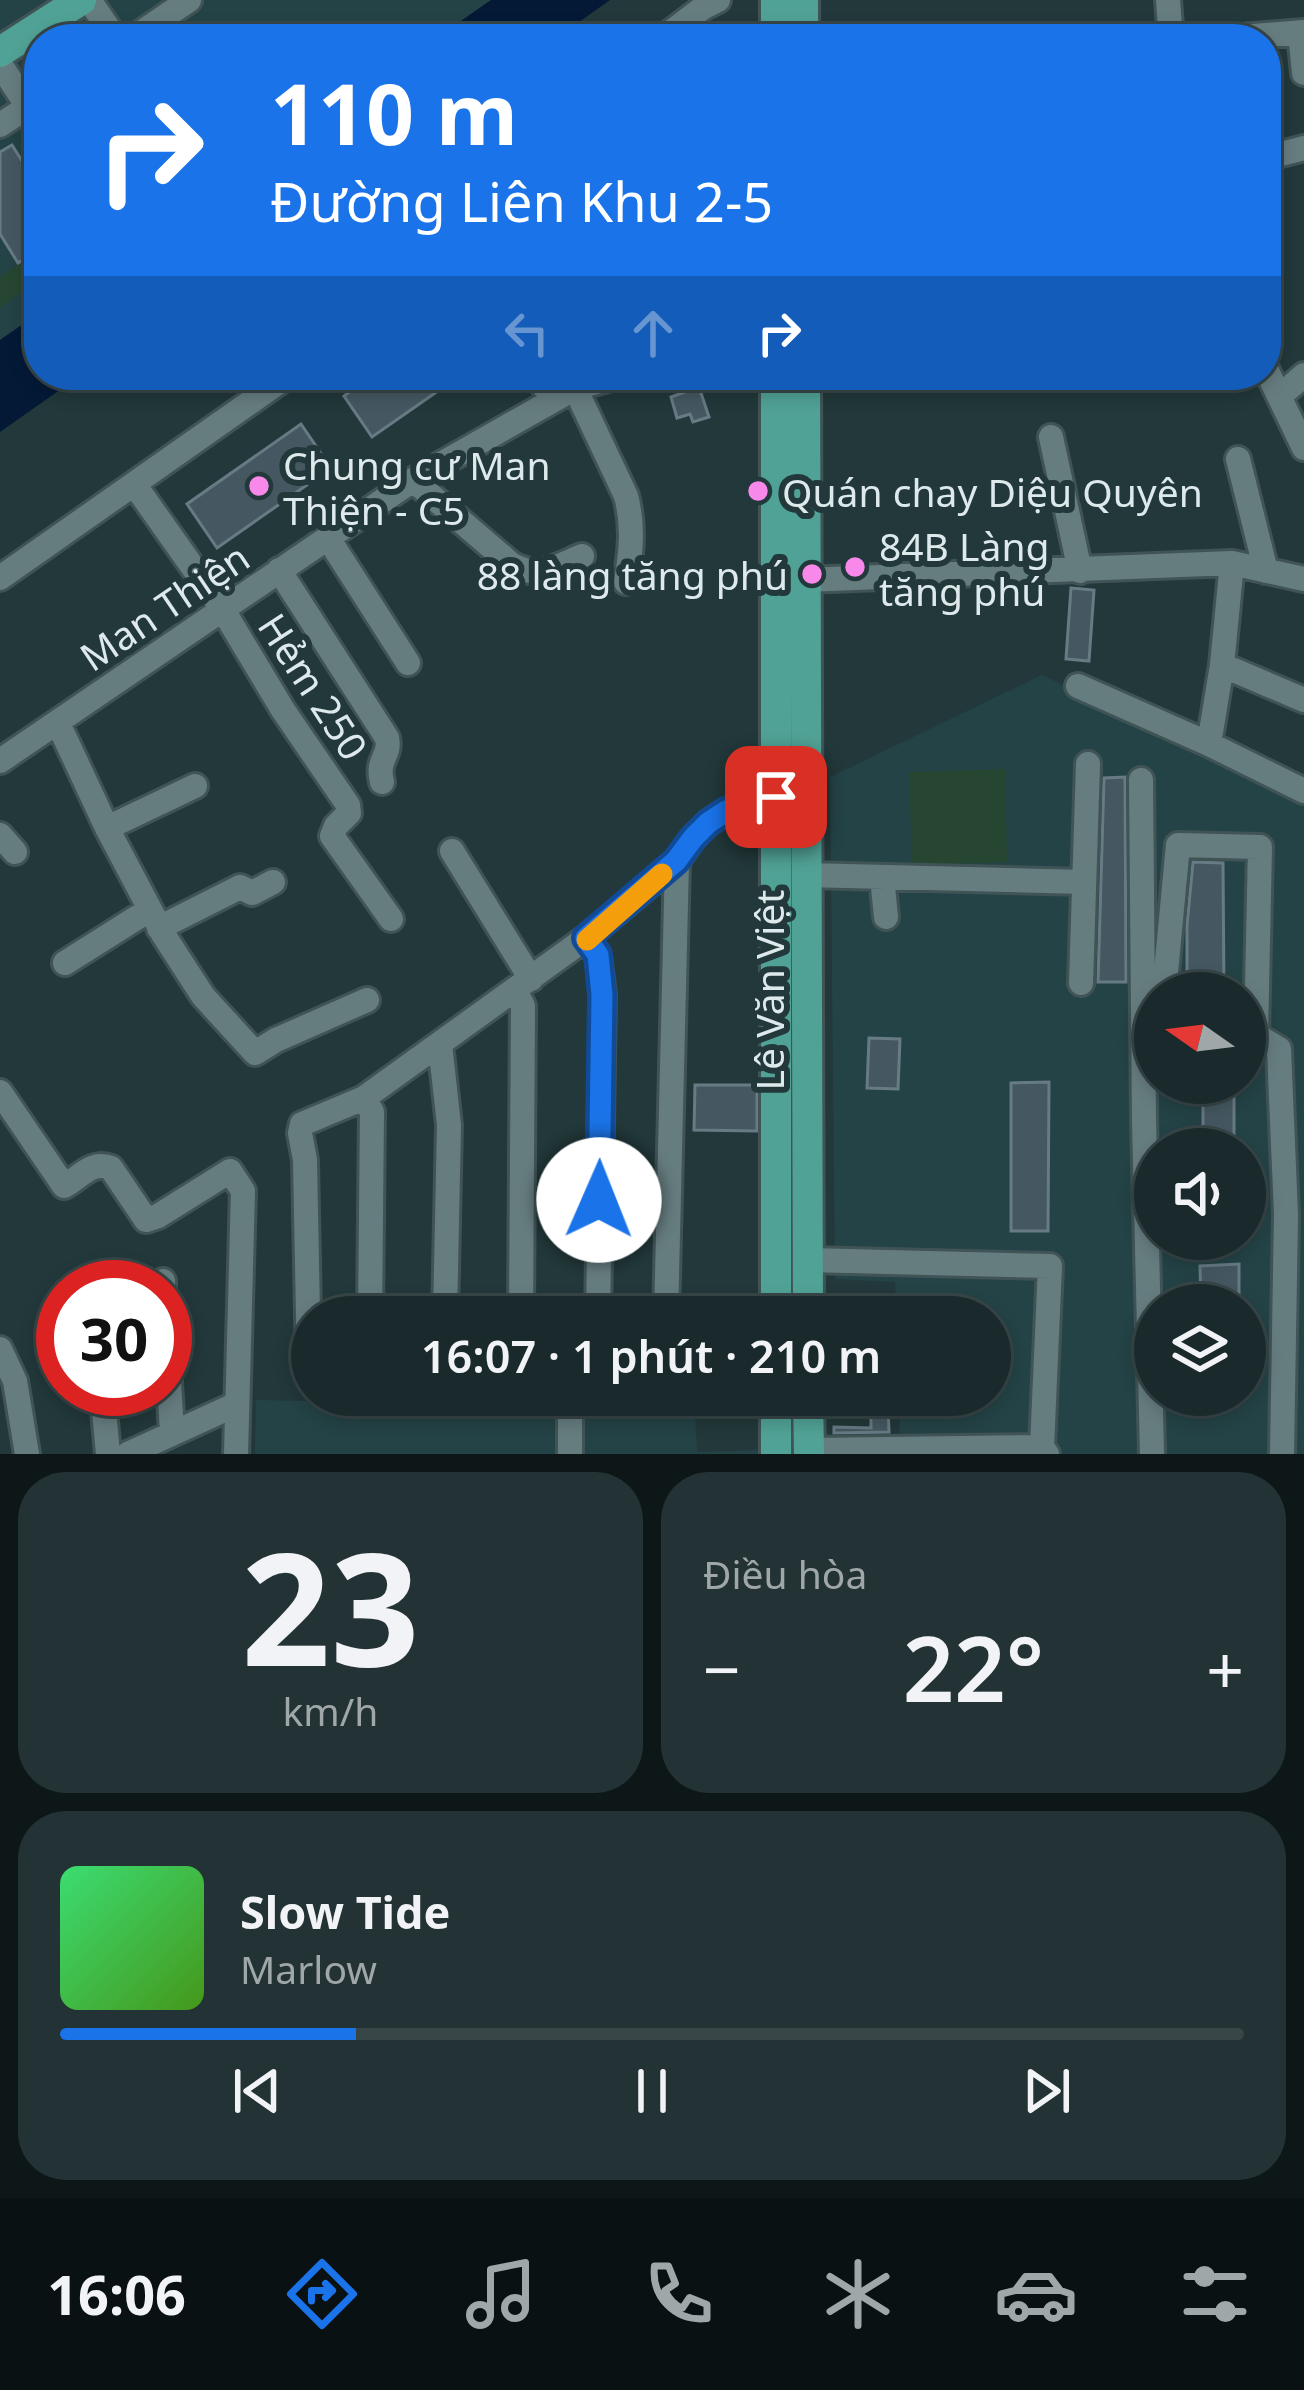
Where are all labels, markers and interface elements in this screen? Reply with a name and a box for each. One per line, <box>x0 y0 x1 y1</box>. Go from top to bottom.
text: 110 m <box>270 55 518 170</box>
icon: right <box>72 72 228 228</box>
text: Đường Liên Khu 2-5 <box>270 164 773 238</box>
icon: left <box>494 300 560 366</box>
icon: ahead <box>620 300 686 366</box>
icon: right <box>746 300 812 366</box>
place label: Chung cư Man Thiện - C5 <box>283 438 551 536</box>
place label: Quán chay Diệu Quyên <box>782 465 1203 518</box>
marker: Chung cư Man Thiện - C5 <box>246 473 272 499</box>
marker: Quán chay Diệu Quyên <box>745 478 771 504</box>
place label: 84B Làng tăng phú <box>879 519 1050 617</box>
street label: Man Thiện <box>69 530 259 682</box>
place label: 88 làng tăng phú <box>477 548 788 601</box>
marker: 84B Làng tăng phú <box>842 554 868 580</box>
marker: 88 làng tăng phú <box>799 561 825 587</box>
street label: Hẻm 250 <box>247 603 381 769</box>
pin <box>725 746 827 848</box>
icon: arrive <box>743 764 809 830</box>
street label: Lê Văn Việt <box>742 890 795 1090</box>
north arrow <box>1134 972 1266 1104</box>
map controls <box>1134 972 1266 1416</box>
button: sound <box>1134 1128 1266 1260</box>
position arrow <box>536 1137 662 1263</box>
speed limit sign: 30 <box>36 1260 192 1416</box>
button: layers <box>1134 1284 1266 1416</box>
text: 16:07 · 1 phút · 210 m <box>421 1325 881 1386</box>
text: 23 <box>241 1499 420 1712</box>
text: Điều hòa <box>703 1547 867 1600</box>
text: 22° <box>903 1606 1044 1728</box>
text: − <box>703 1623 741 1713</box>
text: + <box>1206 1623 1244 1713</box>
text: km/h <box>283 1684 378 1737</box>
text: Slow Tide <box>240 1881 450 1942</box>
text: Marlow <box>240 1942 377 1995</box>
icon: previous <box>224 2058 290 2124</box>
icon: pause <box>619 2058 685 2124</box>
icon: next <box>1014 2058 1080 2124</box>
icon: directions <box>280 2252 364 2336</box>
icon: music <box>459 2252 543 2336</box>
icon: phone <box>637 2252 721 2336</box>
icon: climate <box>816 2252 900 2336</box>
icon: car <box>994 2252 1078 2336</box>
icon: filters <box>1173 2252 1257 2336</box>
text: 16:06 <box>47 2257 186 2331</box>

